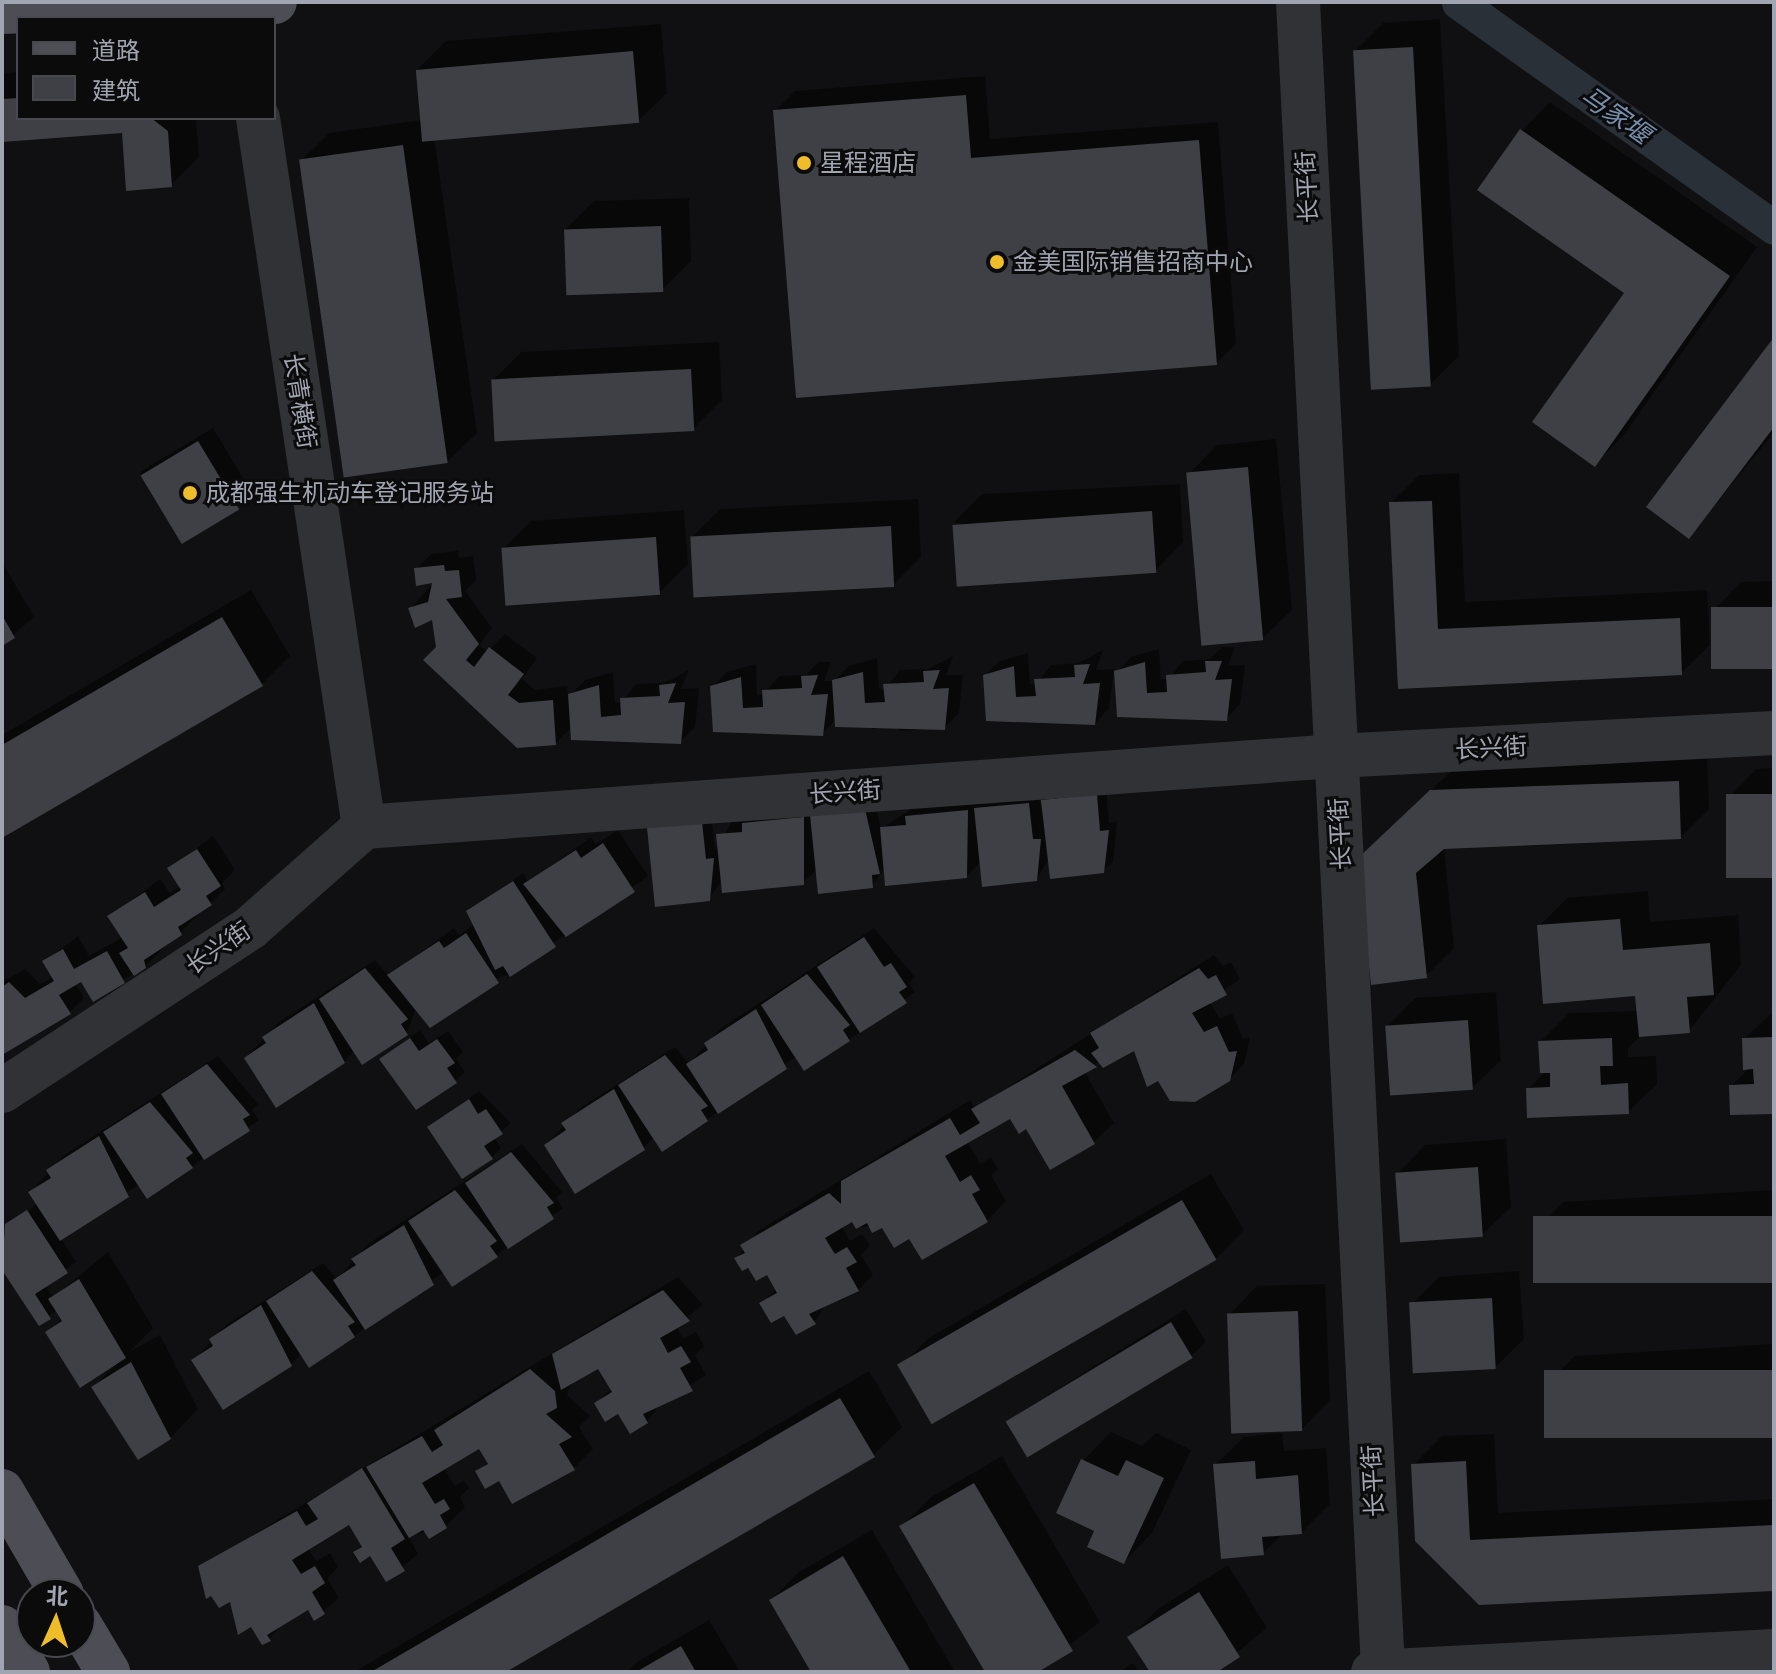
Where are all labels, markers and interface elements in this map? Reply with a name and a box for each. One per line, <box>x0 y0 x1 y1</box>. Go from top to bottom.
legend <box>16 16 276 120</box>
text: 道路 <box>92 34 140 66</box>
text: 建筑 <box>92 74 140 106</box>
water label: 马家堰 <box>1575 80 1657 150</box>
place label: 星程酒店 <box>820 149 916 177</box>
street label: 长平街 <box>1291 150 1323 224</box>
marker: 星程酒店 <box>795 154 813 172</box>
place label: 金美国际销售招商中心 <box>1013 248 1253 276</box>
marker: 金美国际销售招商中心 <box>988 253 1006 271</box>
street label: 长青横街 <box>278 351 322 451</box>
place label: 成都强生机动车登记服务站 <box>206 479 494 507</box>
marker: 成都强生机动车登记服务站 <box>181 484 199 502</box>
street label: 长兴街 <box>1454 732 1528 764</box>
street label: 长兴街 <box>808 775 882 809</box>
street label: 长平街 <box>1324 797 1356 871</box>
street label: 长兴街 <box>180 916 256 980</box>
street label: 长平街 <box>1357 1444 1389 1518</box>
north arrow <box>16 1578 96 1658</box>
text: 北 <box>45 1580 69 1612</box>

